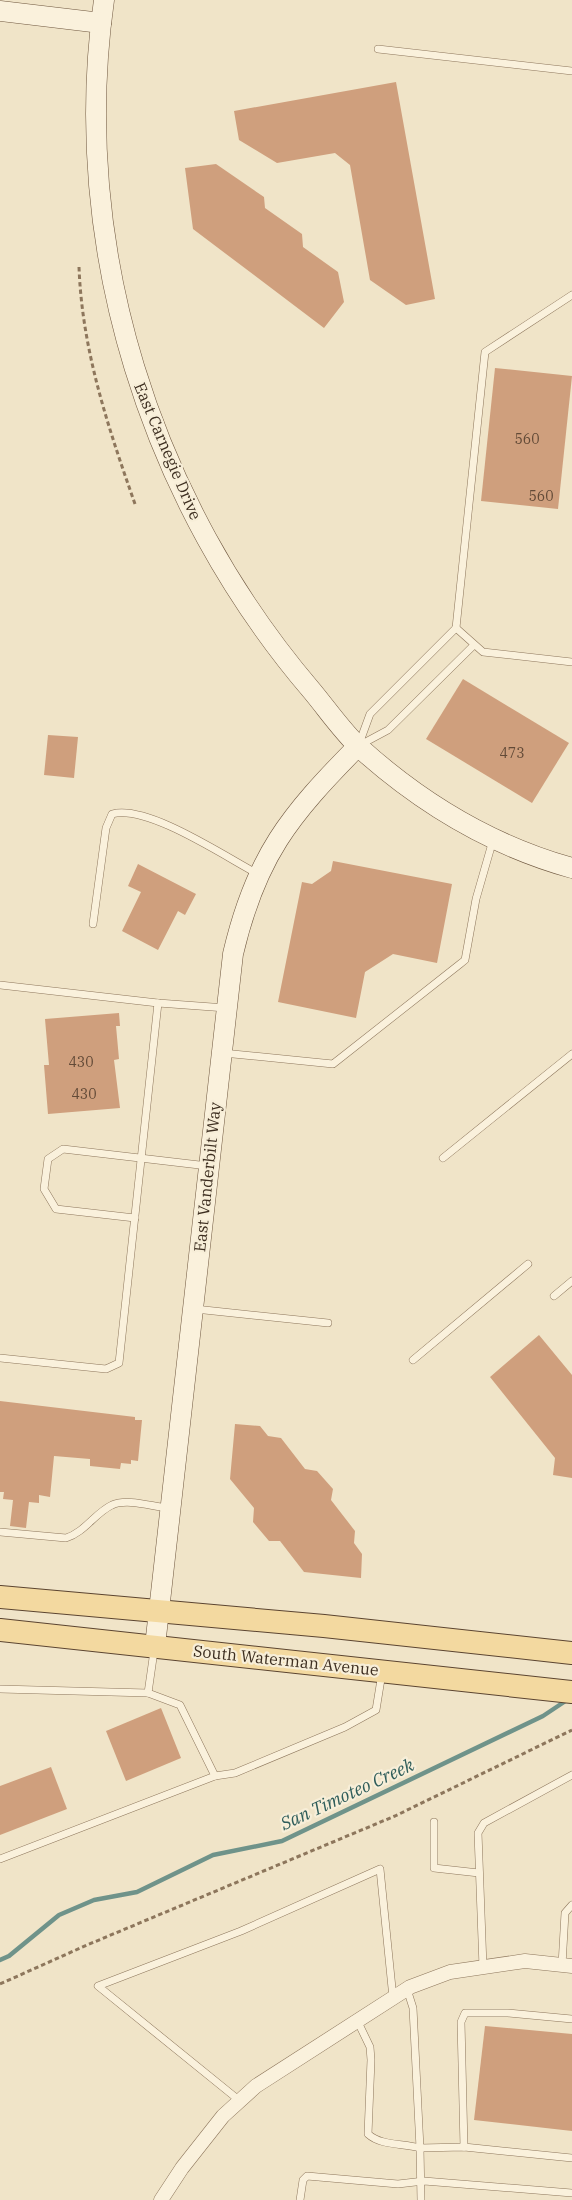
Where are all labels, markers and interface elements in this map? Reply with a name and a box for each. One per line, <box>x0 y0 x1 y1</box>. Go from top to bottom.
street label: East Carnegie Drive <box>130 379 206 523</box>
house number: 560 <box>514 430 540 448</box>
house number: 560 <box>528 487 554 505</box>
house number: 473 <box>499 744 525 762</box>
house number: 430 <box>68 1053 94 1071</box>
house number: 430 <box>71 1085 97 1103</box>
street label: East Vanderbilt Way <box>189 1101 225 1253</box>
street label: South Waterman Avenue <box>192 1640 380 1680</box>
water label: San Timoteo Creek <box>276 1753 418 1835</box>

